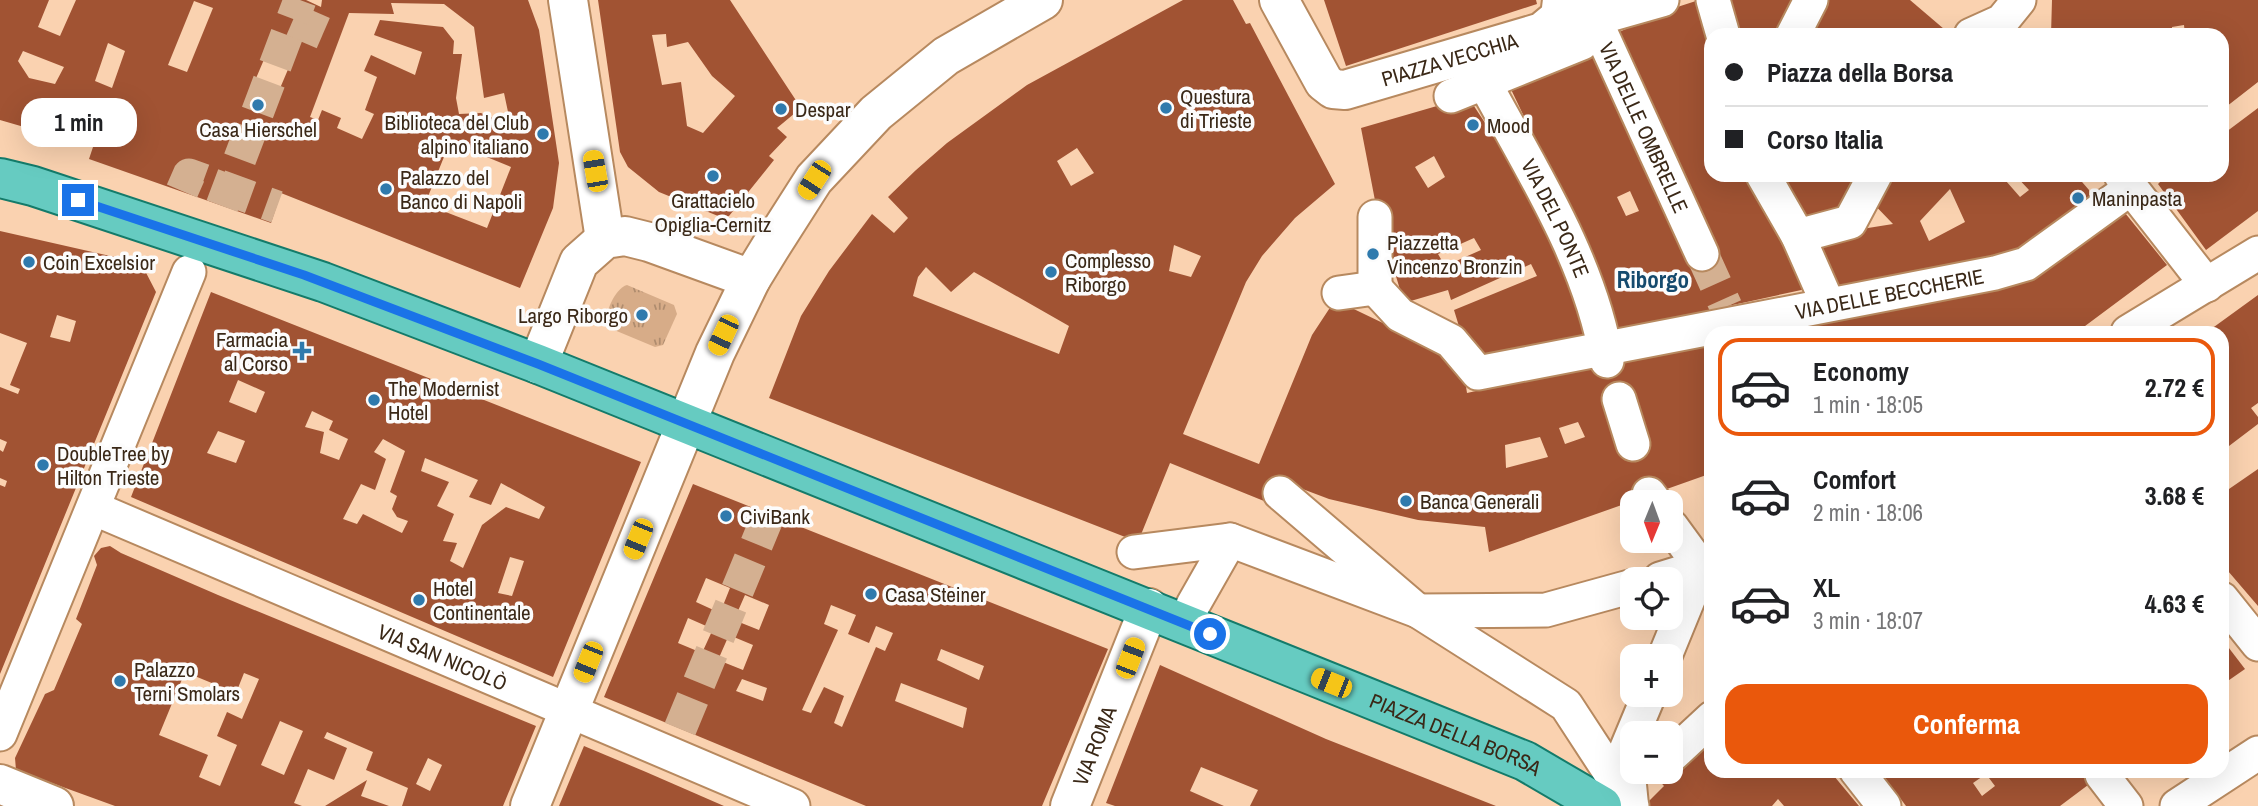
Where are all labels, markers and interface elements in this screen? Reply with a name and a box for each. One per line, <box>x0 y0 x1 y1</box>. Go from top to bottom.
street label: PIAZZA VECCHIA <box>1378 25 1522 93</box>
street label: VIA DELLE OMBRELLE <box>1593 37 1696 217</box>
text: Piazza della Borsa <box>1767 55 1953 90</box>
place label: Questura di Trieste <box>1180 82 1252 135</box>
place label: Despar <box>795 95 851 124</box>
marker: Casa Hierschel <box>250 97 266 113</box>
callout: 1 min <box>20 99 136 148</box>
marker: Questura di Trieste <box>1158 100 1174 116</box>
marker: Despar <box>773 101 789 117</box>
text: 1 min <box>54 107 104 138</box>
place label: Biblioteca del Club alpino italiano <box>384 108 529 161</box>
place label: Mood <box>1487 111 1530 140</box>
place label: Casa Hierschel <box>199 115 317 144</box>
marker: Mood <box>1465 117 1481 133</box>
text: Corso Italia <box>1767 122 1883 157</box>
marker: Biblioteca del Club alpino italiano <box>535 126 551 142</box>
car <box>582 148 609 194</box>
street label: VIA DEL PONTE <box>1515 153 1597 282</box>
car <box>794 157 835 203</box>
place label: Palazzo del Banco di Napoli <box>400 163 523 216</box>
marker: Grattacielo Opiglia-Cernitz <box>705 168 721 184</box>
marker: Palazzo del Banco di Napoli <box>378 181 394 197</box>
route end <box>62 184 94 216</box>
place label: Maninpasta <box>2092 184 2182 213</box>
place label: Grattacielo Opiglia-Cernitz <box>655 186 772 239</box>
marker: Maninpasta <box>2070 190 2086 206</box>
place label: Piazzetta Vincenzo Bronzin <box>1387 228 1523 281</box>
place label: Complesso Riborgo <box>1065 246 1151 299</box>
marker: Piazzetta Vincenzo Bronzin <box>1365 246 1381 262</box>
place label: Coin Excelsior <box>43 248 155 277</box>
marker: Coin Excelsior <box>21 254 37 270</box>
street label: VIA DELLE BECCHERIE <box>1793 261 1986 326</box>
marker: Complesso Riborgo <box>1043 264 1059 280</box>
district label: Riborgo <box>1617 264 1689 295</box>
place label: Largo Riborgo <box>518 301 628 330</box>
marker: Largo Riborgo <box>634 307 650 323</box>
car <box>705 312 742 358</box>
place label: Farmacia al Corso <box>216 325 288 378</box>
marker: Farmacia al Corso <box>294 343 310 359</box>
text: Economy <box>1813 354 1909 389</box>
icon: car <box>1729 356 1792 419</box>
text: 2.72 € <box>2145 370 2204 405</box>
place label: The Modernist Hotel <box>388 374 499 427</box>
text: 1 min · 18:05 <box>1813 389 1923 420</box>
marker: The Modernist Hotel <box>366 392 382 408</box>
place label: DoubleTree by Hilton Trieste <box>57 439 170 492</box>
marker: DoubleTree by Hilton Trieste <box>35 457 51 473</box>
text: Comfort <box>1813 462 1896 497</box>
icon: car <box>1729 464 1792 527</box>
text: 3.68 € <box>2145 478 2204 513</box>
place label: Banca Generali <box>1420 487 1540 516</box>
north arrow <box>1620 490 1684 553</box>
map controls <box>1620 490 1683 784</box>
marker: Banca Generali <box>1398 493 1414 509</box>
text: 2 min · 18:06 <box>1813 497 1923 528</box>
place label: CiviBank <box>740 502 810 531</box>
marker: CiviBank <box>718 508 734 524</box>
car <box>621 516 656 562</box>
button: locate <box>1620 567 1683 630</box>
text: XL <box>1813 570 1840 605</box>
icon: car <box>1729 572 1792 635</box>
place label: Hotel Continentale <box>433 574 531 627</box>
place label: Casa Steiner <box>885 580 986 609</box>
marker: Casa Steiner <box>863 586 879 602</box>
text: 4.63 € <box>2145 586 2204 621</box>
marker: Hotel Continentale <box>411 592 427 608</box>
text: 3 min · 18:07 <box>1813 605 1923 636</box>
street label: VIA SAN NICOLÒ <box>373 616 512 697</box>
route start <box>1194 618 1226 650</box>
car <box>1113 635 1148 681</box>
car <box>571 639 606 685</box>
button: + <box>1620 644 1683 707</box>
place label: Palazzo Terni Smolars <box>134 655 240 708</box>
car <box>1308 665 1355 701</box>
marker: Palazzo Terni Smolars <box>112 673 128 689</box>
button: Conferma <box>1725 684 2208 764</box>
street label: PIAZZA DELLA BORSA <box>1366 686 1548 782</box>
street label: VIA ROMA <box>1065 701 1123 790</box>
button: − <box>1620 721 1683 784</box>

